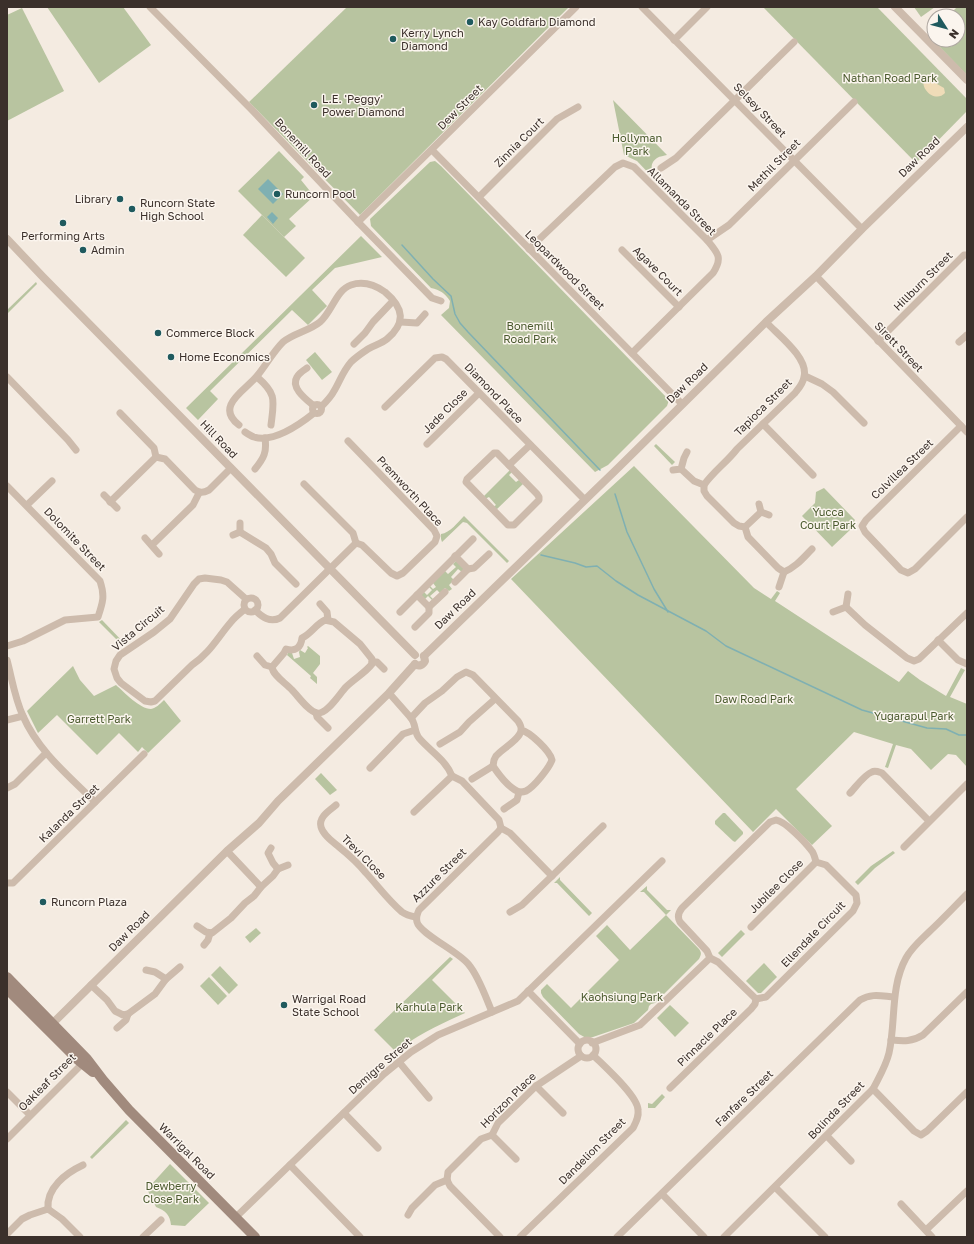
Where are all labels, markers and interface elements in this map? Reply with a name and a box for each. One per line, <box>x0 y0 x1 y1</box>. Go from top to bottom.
north arrow <box>926 8 966 48</box>
place label: Kay Goldfarb Diamond <box>478 15 595 28</box>
marker: Kay Goldfarb Diamond <box>465 17 475 27</box>
place label: Kerry Lynch Diamond <box>401 26 464 52</box>
text: N <box>947 27 962 41</box>
marker: Kerry Lynch Diamond <box>388 34 398 44</box>
park label: Nathan Road Park <box>843 71 937 84</box>
street label: Selsey Street <box>731 80 789 139</box>
street label: Dew Street <box>434 81 485 132</box>
place label: L.E. 'Peggy' Power Diamond <box>322 92 405 118</box>
marker: L.E. 'Peggy' Power Diamond <box>309 100 319 110</box>
street label: Zinnia Court <box>491 114 546 169</box>
street label: Bonemill Road <box>273 115 334 180</box>
park label: Hollyman Park <box>612 131 662 157</box>
street label: Daw Road <box>895 134 942 180</box>
street label: Methil Street <box>745 136 803 194</box>
street label: Allamanda Street <box>645 164 719 238</box>
place label: Runcorn Pool <box>285 187 356 200</box>
marker: Runcorn Pool <box>272 189 282 199</box>
place label: Library <box>75 192 112 205</box>
marker: Library <box>115 194 125 204</box>
place label: Runcorn State High School <box>140 196 215 222</box>
marker: Runcorn State High School <box>127 204 137 214</box>
marker: Performing Arts <box>58 218 68 228</box>
street label: Leopardwood Street <box>523 227 608 312</box>
place label: Performing Arts <box>21 229 105 242</box>
place label: Admin <box>91 243 124 256</box>
street label: Agave Court <box>631 243 686 298</box>
marker: Admin <box>78 245 88 255</box>
street label: Hillburn Street <box>890 248 955 313</box>
park label: Bonemill Road Park <box>503 319 557 345</box>
street label: Sirett Street <box>872 319 926 374</box>
place label: Commerce Block <box>166 326 255 339</box>
marker: Commerce Block <box>153 328 163 338</box>
place label: Home Economics <box>179 350 270 363</box>
marker: Home Economics <box>166 352 176 362</box>
street label: Diamond Place <box>462 360 526 426</box>
street label: Daw Road <box>663 360 710 406</box>
street label: Tapioca Street <box>731 375 794 438</box>
street label: Jade Close <box>420 386 470 436</box>
street label: Hill Road <box>198 417 241 460</box>
street label: Colvillea Street <box>868 436 935 502</box>
street label: Premworth Place <box>375 453 446 528</box>
street label: Dolomite Street <box>42 504 109 573</box>
park label: Yucca Court Park <box>800 505 856 531</box>
street label: Daw Road <box>431 586 478 632</box>
street label: Vista Circuit <box>109 602 166 653</box>
park label: Daw Road Park <box>715 692 793 705</box>
park label: Yugarapul Park <box>874 709 954 722</box>
park label: Garrett Park <box>67 712 131 725</box>
street label: Kalanda Street <box>36 781 101 845</box>
street label: Trevi Close <box>339 832 389 882</box>
street label: Azzure Street <box>409 845 468 904</box>
street label: Jubilee Close <box>746 856 805 915</box>
place label: Runcorn Plaza <box>51 895 127 908</box>
marker: Runcorn Plaza <box>38 897 48 907</box>
street label: Ellendale Circuit <box>778 898 848 969</box>
street label: Daw Road <box>106 908 152 954</box>
park label: Kaohsiung Park <box>581 990 663 1003</box>
place label: Warrigal Road State School <box>292 992 366 1018</box>
marker: Warrigal Road State School <box>279 1000 289 1010</box>
park label: Karhula Park <box>395 1000 463 1013</box>
street label: Pinnacle Place <box>674 1005 739 1068</box>
street label: Demigre Street <box>345 1035 414 1097</box>
street label: Oakleaf Street <box>15 1050 78 1113</box>
street label: Fanfare Street <box>712 1067 775 1128</box>
street label: Horizon Place <box>477 1069 538 1130</box>
street label: Bolinda Street <box>805 1078 867 1141</box>
street label: Dandelion Street <box>556 1115 628 1187</box>
street label: Warrigal Road <box>157 1120 218 1181</box>
park label: Dewberry Close Park <box>143 1179 199 1205</box>

